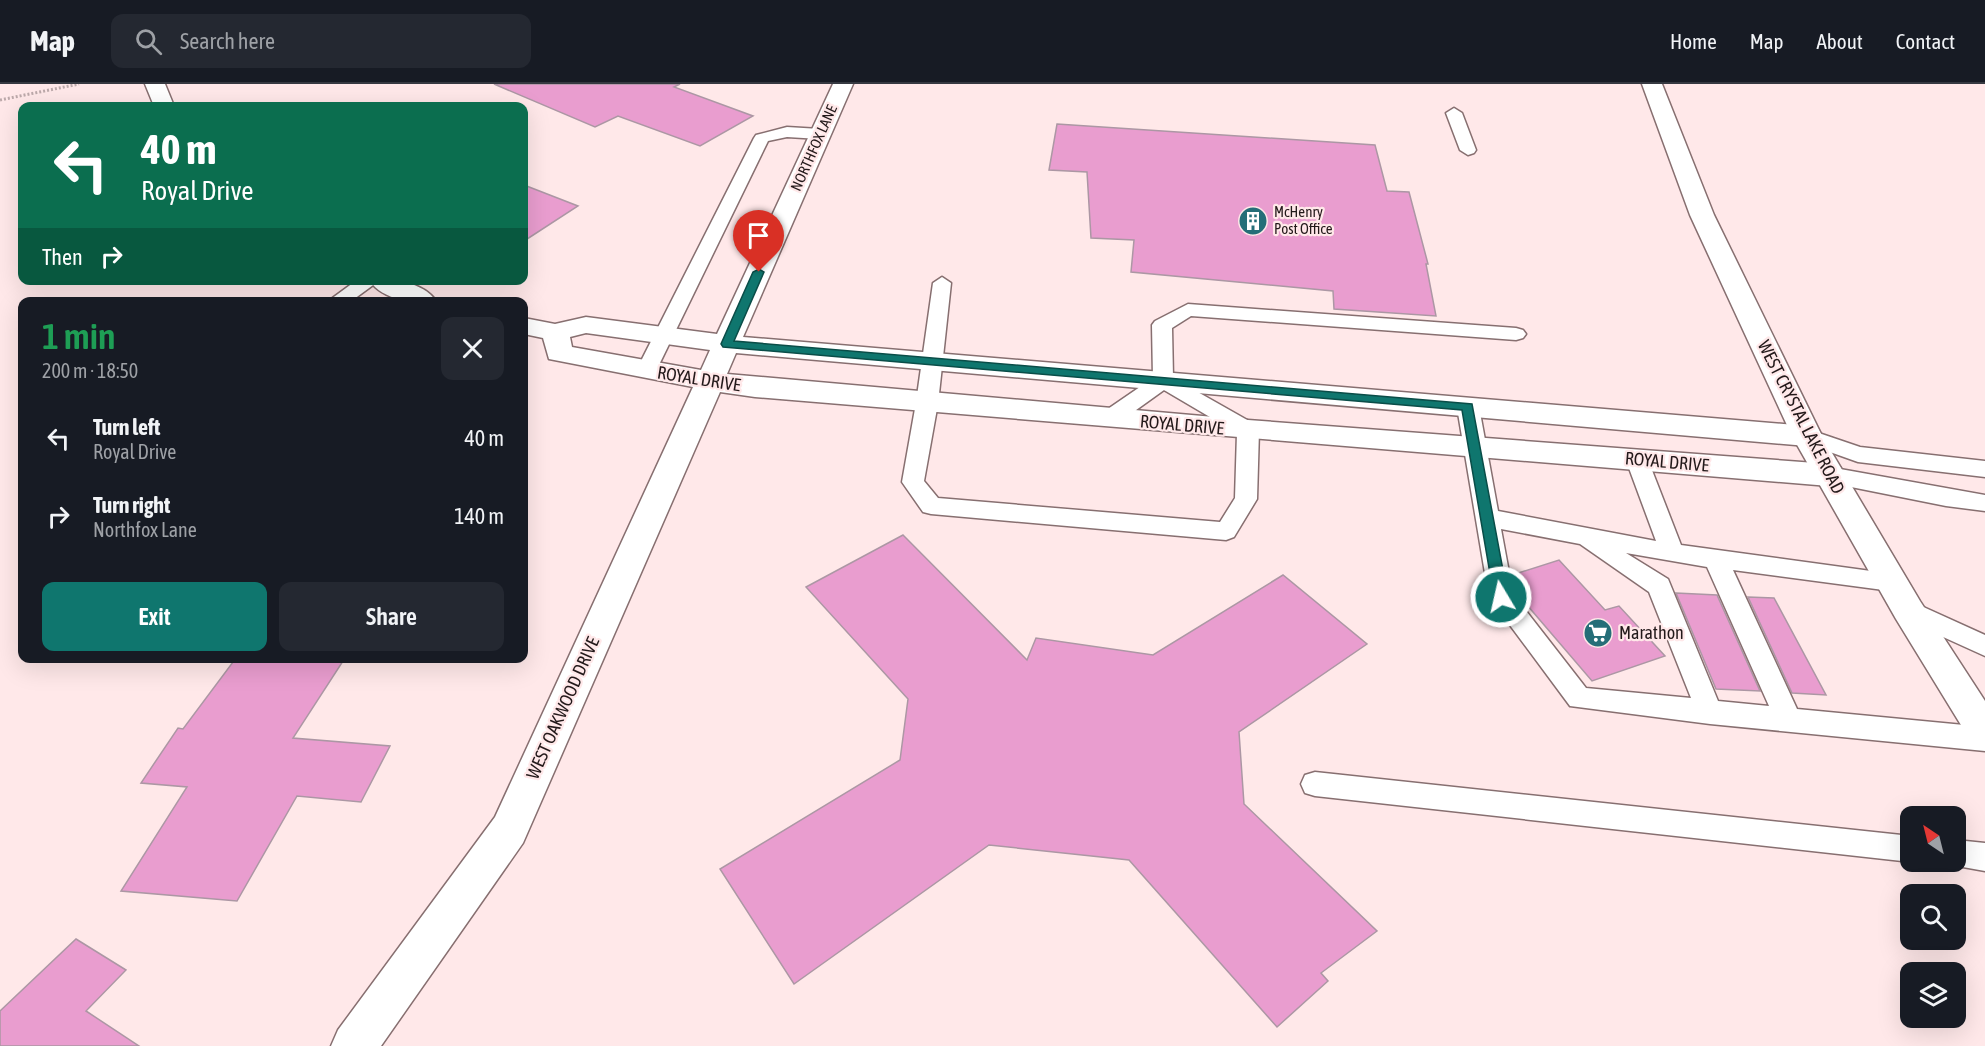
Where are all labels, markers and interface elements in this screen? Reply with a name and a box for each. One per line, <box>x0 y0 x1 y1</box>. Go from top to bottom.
search box <box>111 14 531 68</box>
text: Map <box>30 25 75 57</box>
icon: search <box>132 25 165 58</box>
text: Search here <box>180 28 275 54</box>
text: Home <box>1670 29 1717 53</box>
text: Map <box>1750 29 1784 53</box>
text: About <box>1817 29 1863 53</box>
text: Contact <box>1896 29 1955 53</box>
street label: NORTHFOX LANE <box>787 102 840 193</box>
text: 40 m <box>141 125 216 173</box>
icon: left <box>42 126 120 204</box>
text: Royal Drive <box>141 175 254 206</box>
place label: McHenry Post Office <box>1274 203 1333 237</box>
building icon: McHenry Post Office <box>1237 205 1269 237</box>
pin <box>733 210 784 272</box>
icon: arrive <box>742 219 775 252</box>
icon: right <box>95 240 128 273</box>
text: Then <box>42 244 83 270</box>
text: 1 min <box>42 315 116 357</box>
button: close <box>441 317 504 380</box>
street label: WEST CRYSTAL LAKE ROAD <box>1754 336 1849 497</box>
text: 200 m · 18:50 <box>42 359 138 382</box>
street label: ROYAL DRIVE <box>656 362 743 396</box>
street label: ROYAL DRIVE <box>1139 410 1225 439</box>
text: Turn left <box>93 414 160 440</box>
icon: left <box>42 422 75 455</box>
text: 40 m <box>464 425 504 451</box>
text: Royal Drive <box>93 440 176 463</box>
street label: ROYAL DRIVE <box>1624 447 1710 476</box>
text: Turn right <box>93 492 170 518</box>
icon: right <box>42 500 75 533</box>
text: 140 m <box>454 503 504 529</box>
text: Northfox Lane <box>93 518 197 541</box>
position arrow <box>1469 565 1533 629</box>
button: Exit <box>42 582 267 651</box>
button: Share <box>279 582 504 651</box>
supermarket icon: Marathon <box>1582 617 1614 649</box>
place label: Marathon <box>1619 622 1684 643</box>
street label: WEST OAKWOOD DRIVE <box>522 633 603 782</box>
north arrow <box>1900 806 1966 872</box>
map controls <box>1900 806 1966 1028</box>
button: search <box>1900 884 1966 950</box>
button: layers <box>1900 962 1966 1028</box>

